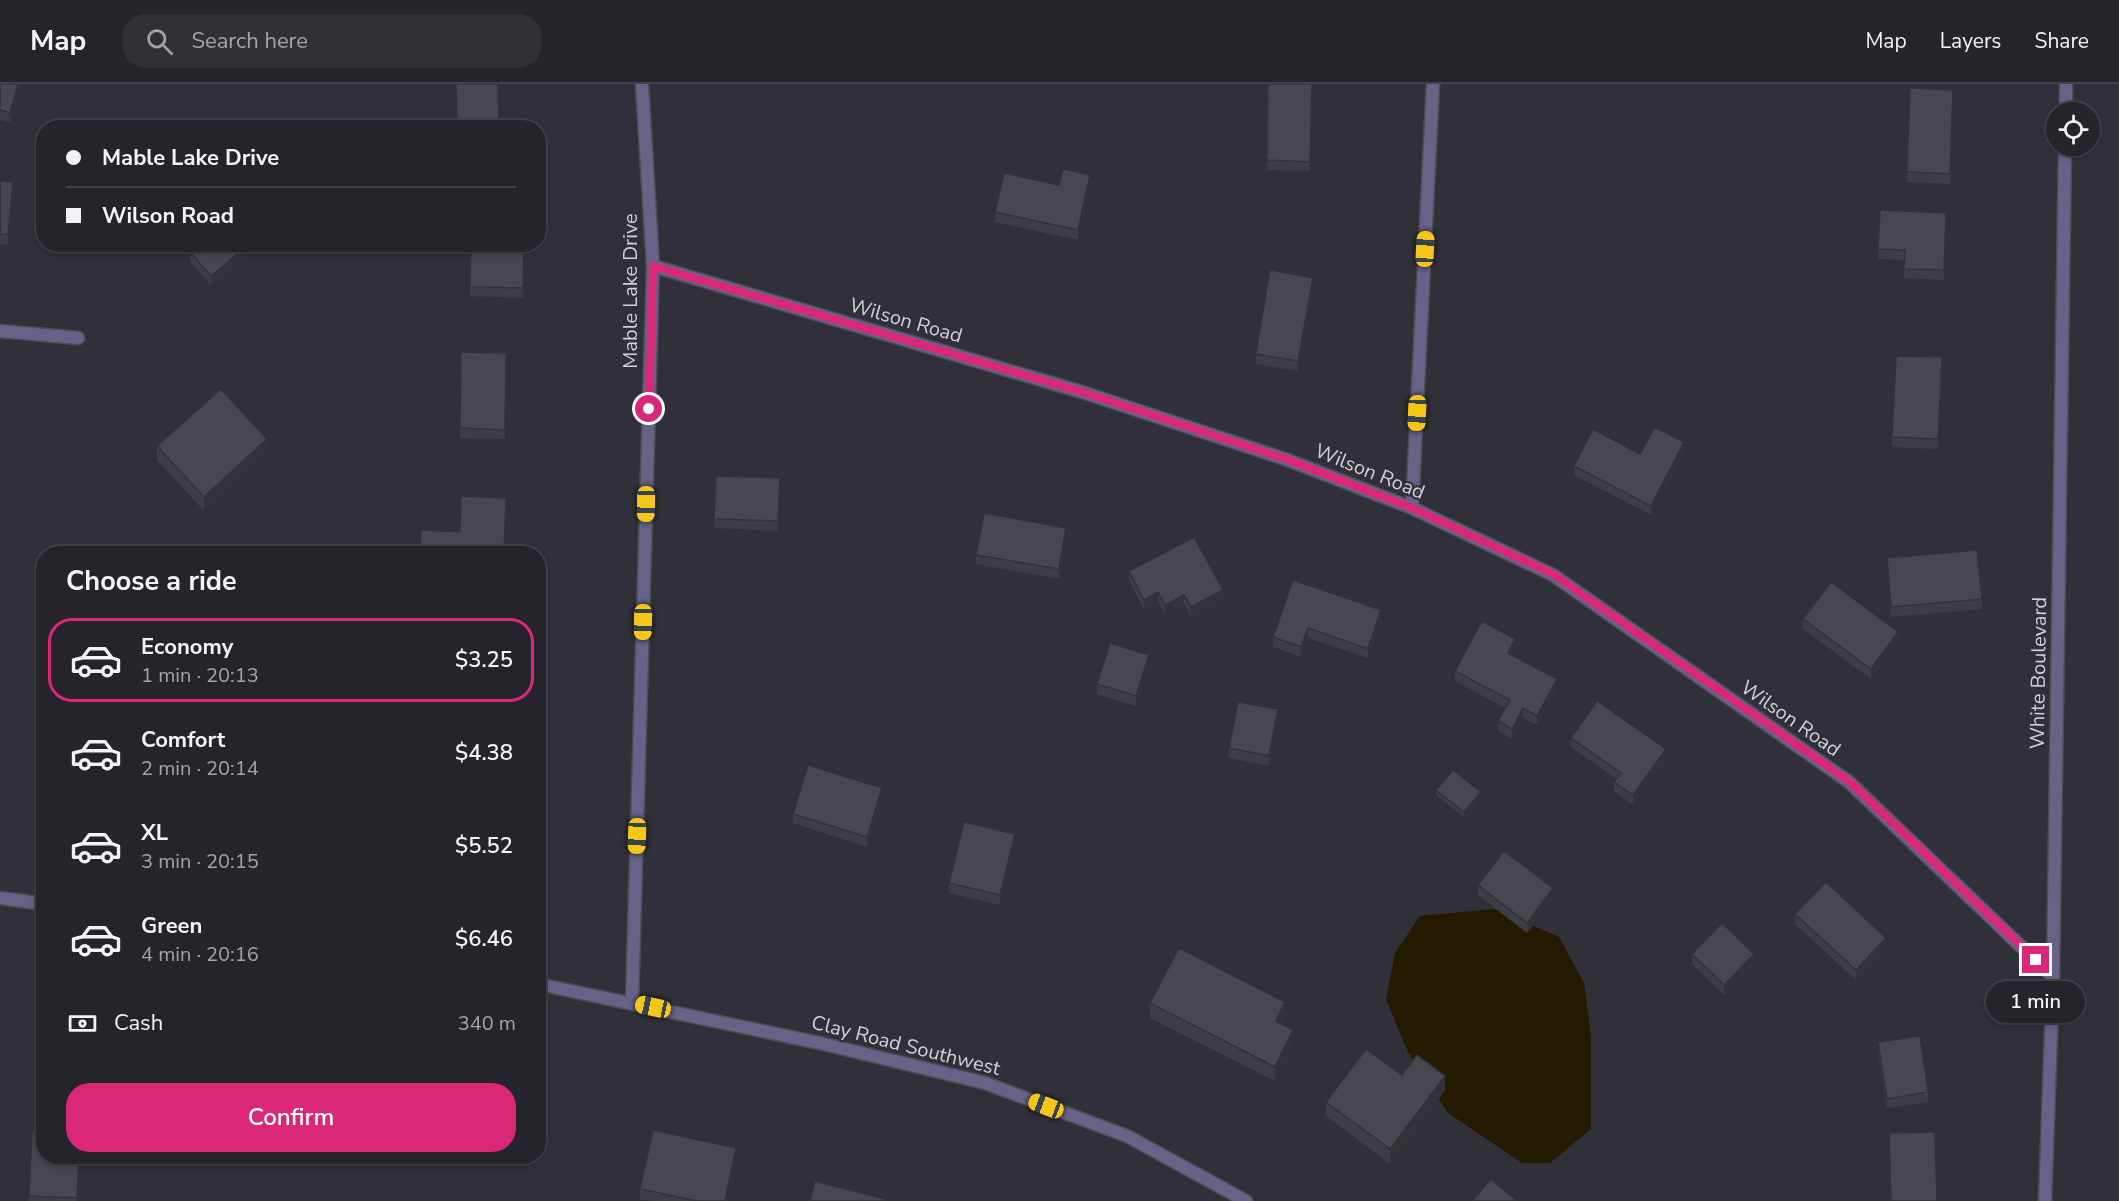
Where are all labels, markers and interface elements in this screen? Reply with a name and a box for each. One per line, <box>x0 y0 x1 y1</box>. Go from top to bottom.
search box <box>122 14 542 68</box>
text: Map <box>30 22 86 60</box>
icon: search <box>143 25 176 58</box>
text: Search here <box>191 26 308 56</box>
text: Map <box>1865 27 1907 55</box>
text: Layers <box>1940 27 2001 55</box>
text: Share <box>2034 27 2089 55</box>
map controls <box>2046 102 2100 156</box>
button: locate <box>2046 102 2100 156</box>
text: Mable Lake Drive <box>102 143 279 173</box>
text: Wilson Road <box>102 201 234 231</box>
street label: Mable Lake Drive <box>617 213 644 369</box>
car <box>1415 231 1435 267</box>
street label: Wilson Road <box>846 291 965 349</box>
route start <box>635 395 662 422</box>
car <box>1407 395 1427 431</box>
street label: Wilson Road <box>1311 437 1429 506</box>
car <box>637 486 655 522</box>
text: Choose a ride <box>66 563 237 600</box>
street label: White Boulevard <box>2024 597 2053 749</box>
car <box>634 604 652 640</box>
text: Economy <box>141 632 233 662</box>
icon: car <box>69 633 123 687</box>
text: $3.25 <box>455 645 513 675</box>
text: 1 min · 20:13 <box>141 662 259 689</box>
street label: Wilson Road <box>1735 674 1846 763</box>
text: Comfort <box>141 725 225 755</box>
icon: car <box>69 726 123 780</box>
text: $4.38 <box>455 738 513 768</box>
text: 2 min · 20:14 <box>141 755 259 782</box>
text: XL <box>141 818 168 848</box>
car <box>627 818 647 854</box>
icon: car <box>69 819 123 873</box>
text: $5.52 <box>455 831 513 861</box>
text: 3 min · 20:15 <box>141 848 259 875</box>
text: Green <box>141 911 202 941</box>
icon: car <box>69 912 123 966</box>
text: $6.46 <box>455 924 513 954</box>
text: 4 min · 20:16 <box>141 941 259 968</box>
route end <box>2022 946 2049 973</box>
callout: 1 min <box>1986 981 2086 1023</box>
text: 1 min <box>2010 988 2061 1015</box>
car <box>634 994 672 1020</box>
icon: cash <box>66 1007 99 1040</box>
text: Cash <box>114 1008 163 1038</box>
street label: Clay Road Southwest <box>809 1009 1004 1082</box>
text: 340 m <box>458 1010 516 1037</box>
button: Confirm <box>66 1083 516 1152</box>
car <box>1026 1091 1066 1121</box>

